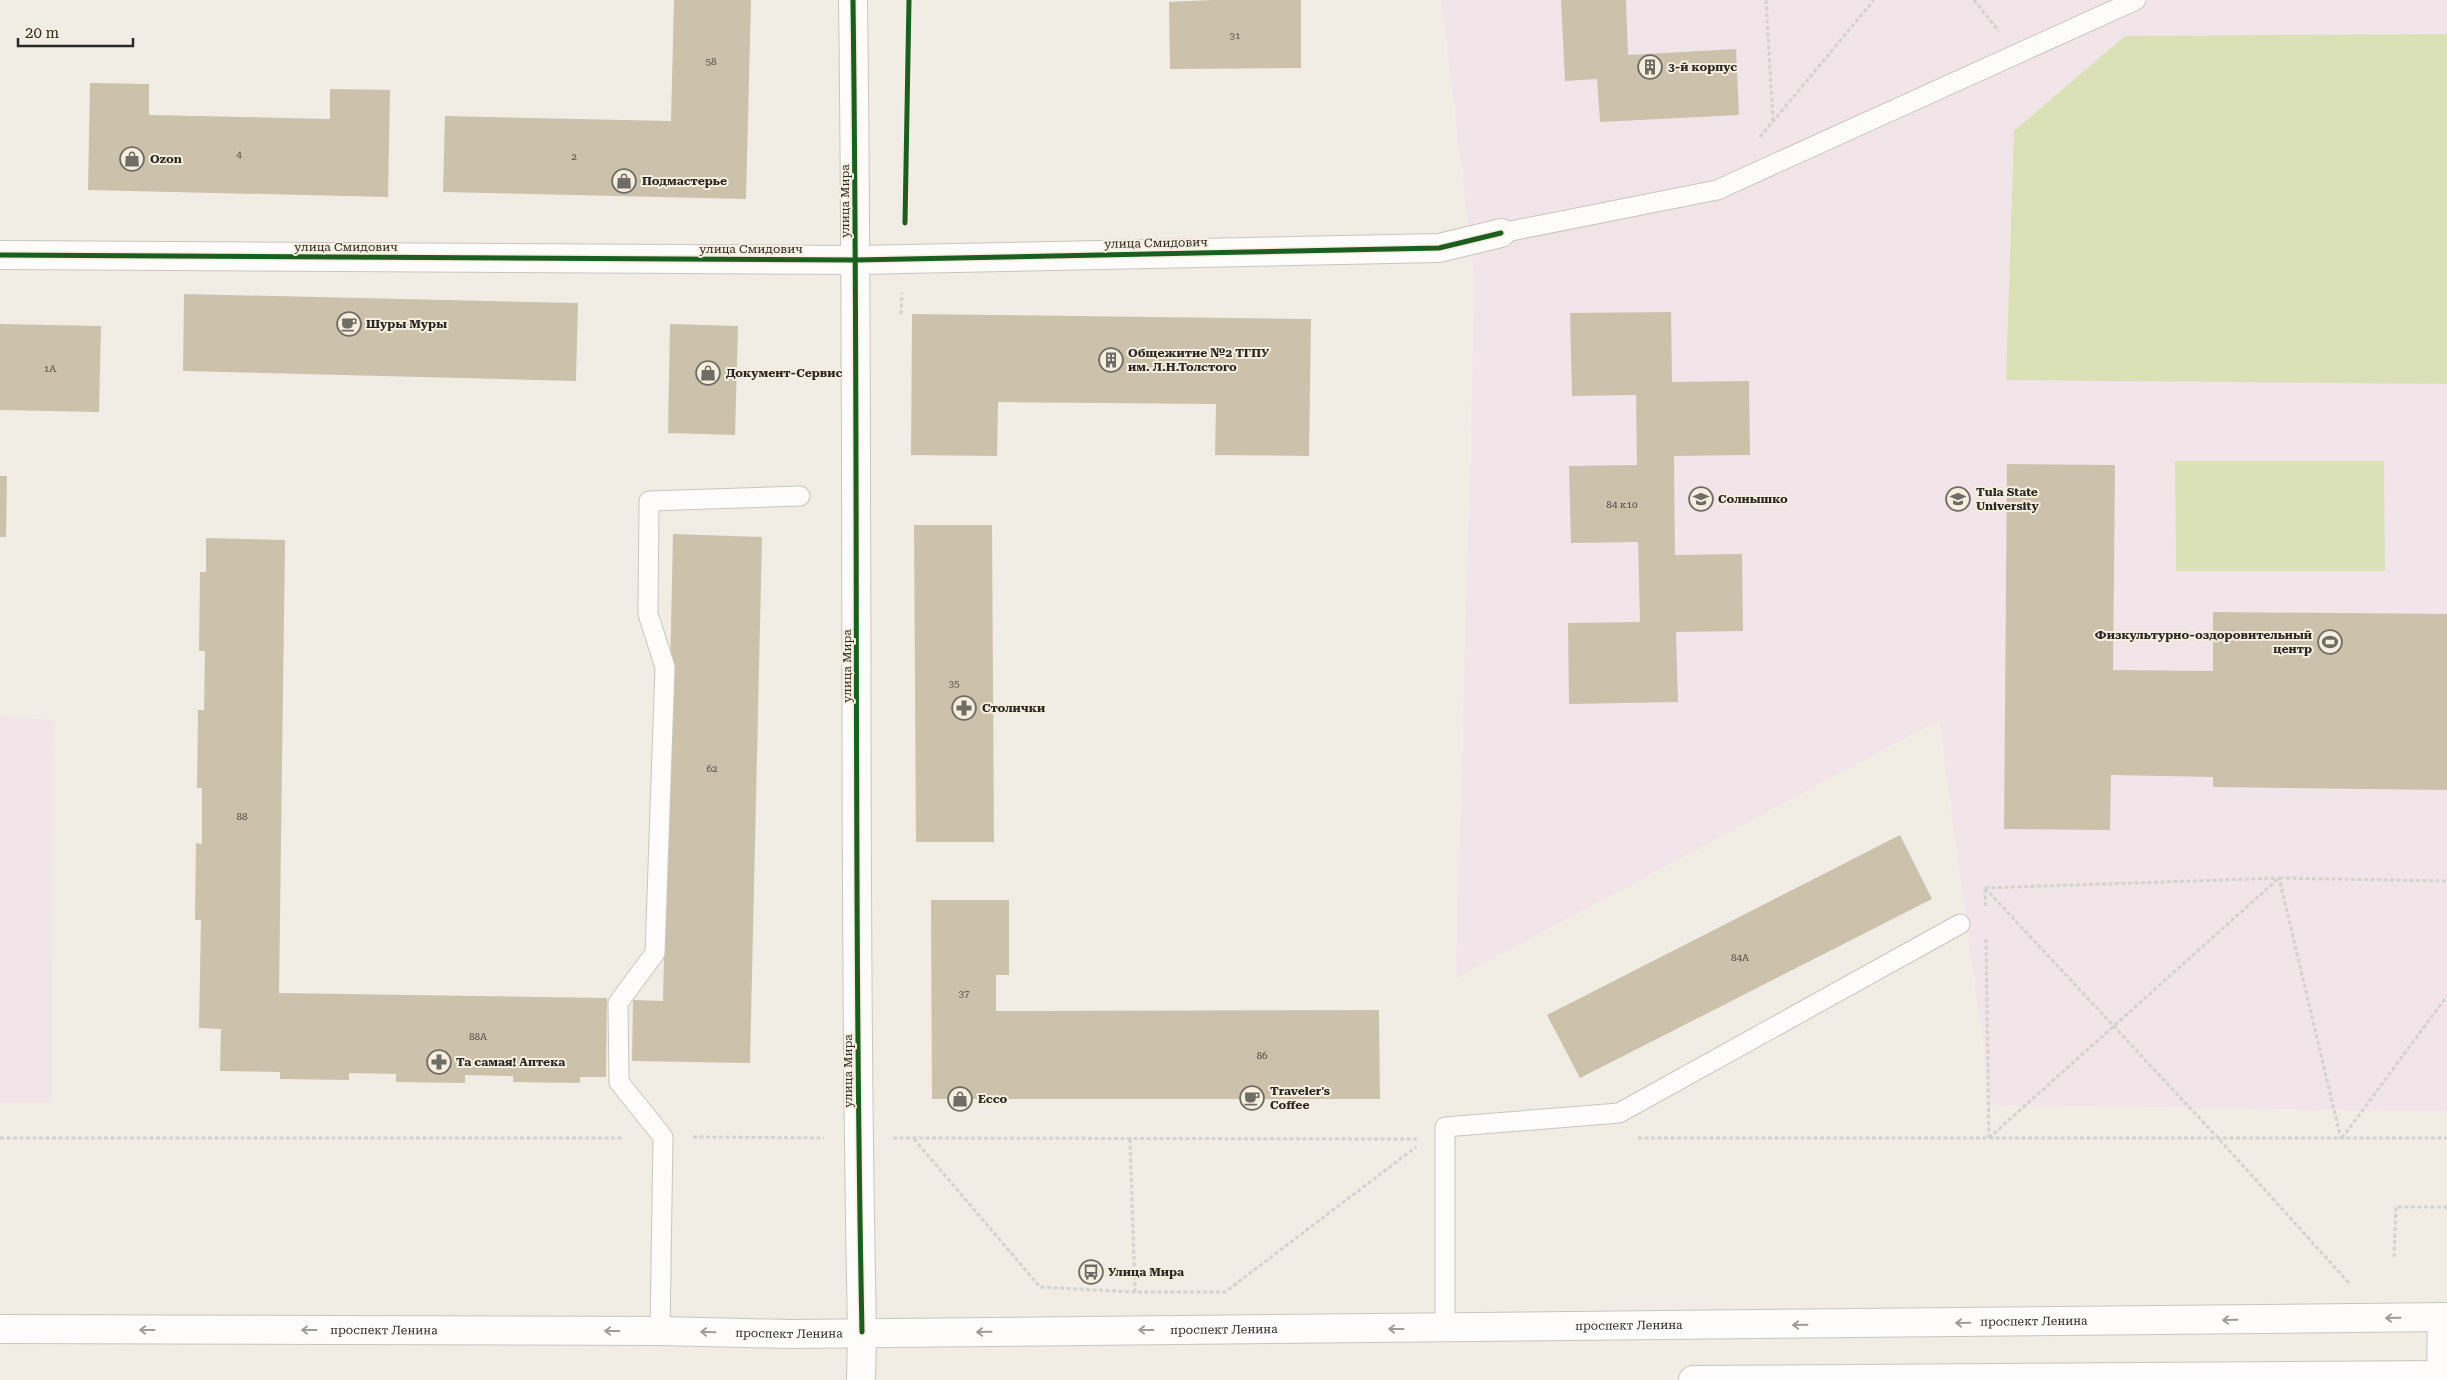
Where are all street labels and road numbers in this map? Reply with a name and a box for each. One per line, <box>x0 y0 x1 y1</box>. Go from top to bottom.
street label: улица Мира <box>838 164 852 238</box>
street label: улица Смидович <box>1104 235 1208 251</box>
street label: улица Смидович <box>294 240 398 254</box>
street label: улица Смидович <box>699 242 803 256</box>
street label: улица Мира <box>840 629 854 703</box>
street label: улица Мира <box>841 1034 855 1108</box>
street label: проспект Ленина <box>1980 1314 2088 1329</box>
street label: проспект Ленина <box>1575 1318 1683 1333</box>
street label: проспект Ленина <box>1170 1322 1278 1337</box>
street label: проспект Ленина <box>330 1323 438 1337</box>
street label: проспект Ленина <box>735 1326 843 1341</box>

